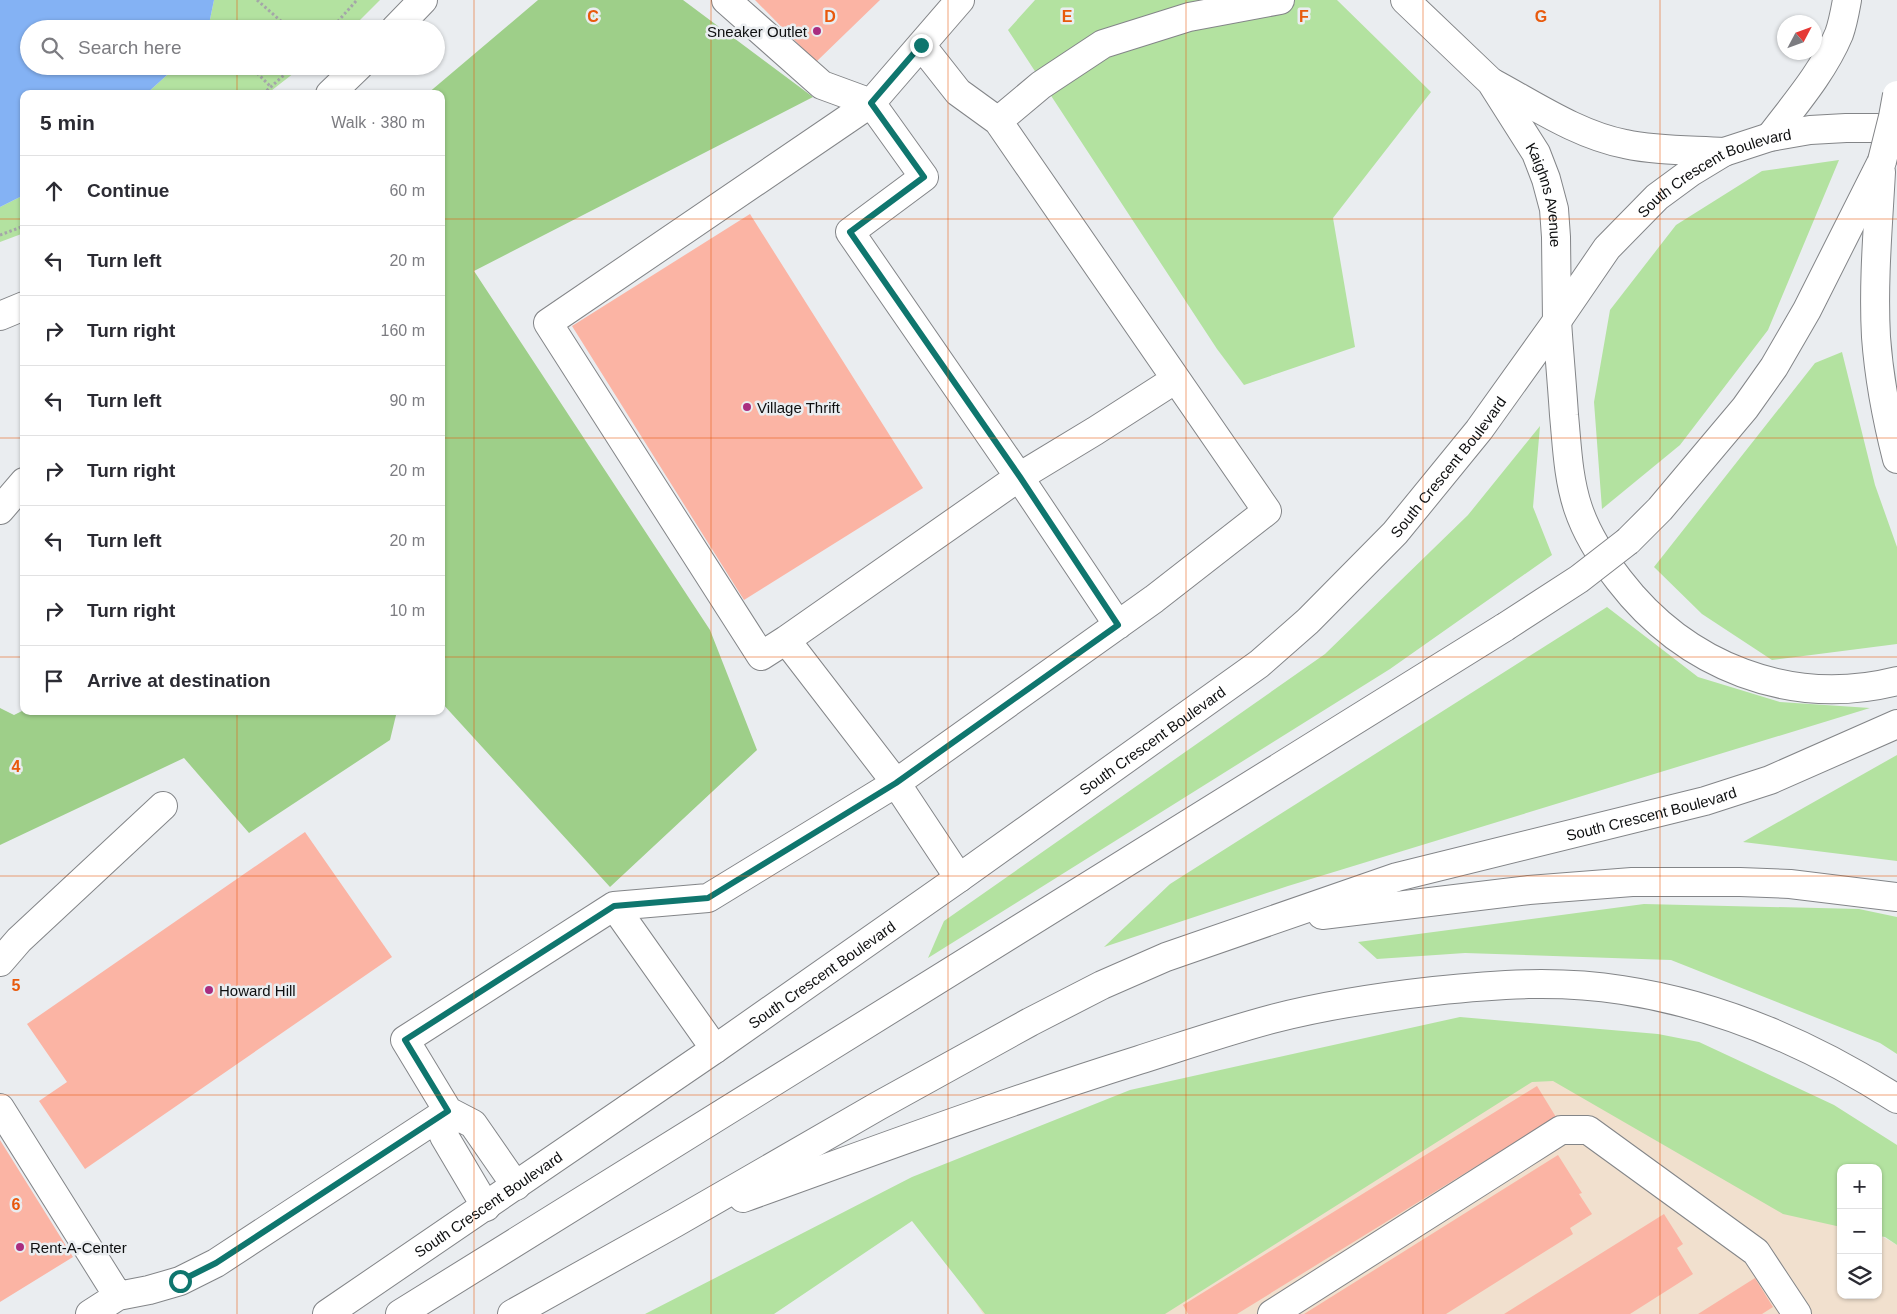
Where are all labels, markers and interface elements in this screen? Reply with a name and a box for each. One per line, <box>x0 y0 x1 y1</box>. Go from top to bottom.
text: C <box>587 8 599 25</box>
text: D <box>824 8 836 25</box>
text: E <box>1062 8 1073 25</box>
text: F <box>1299 8 1309 25</box>
text: G <box>1535 8 1547 25</box>
north arrow <box>1777 15 1822 60</box>
search box <box>20 20 445 75</box>
place label: Sneaker Outlet <box>707 23 808 40</box>
marker: Sneaker Outlet <box>811 25 823 37</box>
icon: search <box>38 34 66 62</box>
route end <box>910 34 933 57</box>
text: Search here <box>78 37 182 58</box>
text: 5 min <box>40 111 95 134</box>
text: Walk · 380 m <box>331 114 425 131</box>
street label: South Crescent Boulevard <box>1634 125 1792 221</box>
street label: Kaighns Avenue <box>1523 139 1565 247</box>
icon: ahead <box>40 177 68 205</box>
text: Continue <box>87 180 169 201</box>
text: 60 m <box>389 182 425 199</box>
icon: left <box>40 247 68 275</box>
text: Turn left <box>87 250 162 271</box>
text: 20 m <box>389 252 425 269</box>
icon: right <box>40 317 68 345</box>
text: Turn right <box>87 320 175 341</box>
text: 160 m <box>381 322 425 339</box>
icon: left <box>40 387 68 415</box>
text: Turn left <box>87 390 162 411</box>
text: 90 m <box>389 392 425 409</box>
street label: South Crescent Boulevard <box>1387 393 1509 541</box>
place label: Village Thrift <box>757 399 841 416</box>
marker: Village Thrift <box>741 401 753 413</box>
icon: right <box>40 457 68 485</box>
text: Turn right <box>87 460 175 481</box>
text: 20 m <box>389 462 425 479</box>
icon: left <box>40 527 68 555</box>
text: Turn left <box>87 530 162 551</box>
text: 20 m <box>389 532 425 549</box>
icon: right <box>40 597 68 625</box>
text: Turn right <box>87 600 175 621</box>
text: 10 m <box>389 602 425 619</box>
icon: arrive <box>40 667 68 695</box>
text: Arrive at destination <box>87 670 271 691</box>
street label: South Crescent Boulevard <box>1076 682 1228 798</box>
text: 4 <box>12 758 21 775</box>
street label: South Crescent Boulevard <box>1564 783 1738 843</box>
street label: South Crescent Boulevard <box>745 917 898 1032</box>
text: 5 <box>12 977 21 994</box>
place label: Howard Hill <box>219 982 296 999</box>
marker: Howard Hill <box>203 984 215 996</box>
street label: South Crescent Boulevard <box>411 1148 565 1260</box>
map controls <box>1837 1164 1882 1299</box>
button: + <box>1837 1164 1882 1209</box>
text: 6 <box>12 1196 21 1213</box>
button: − <box>1837 1209 1882 1254</box>
place label: Rent-A-Center <box>30 1239 127 1256</box>
marker: Rent-A-Center <box>14 1241 26 1253</box>
button: layers <box>1837 1254 1882 1299</box>
route start <box>169 1270 192 1293</box>

